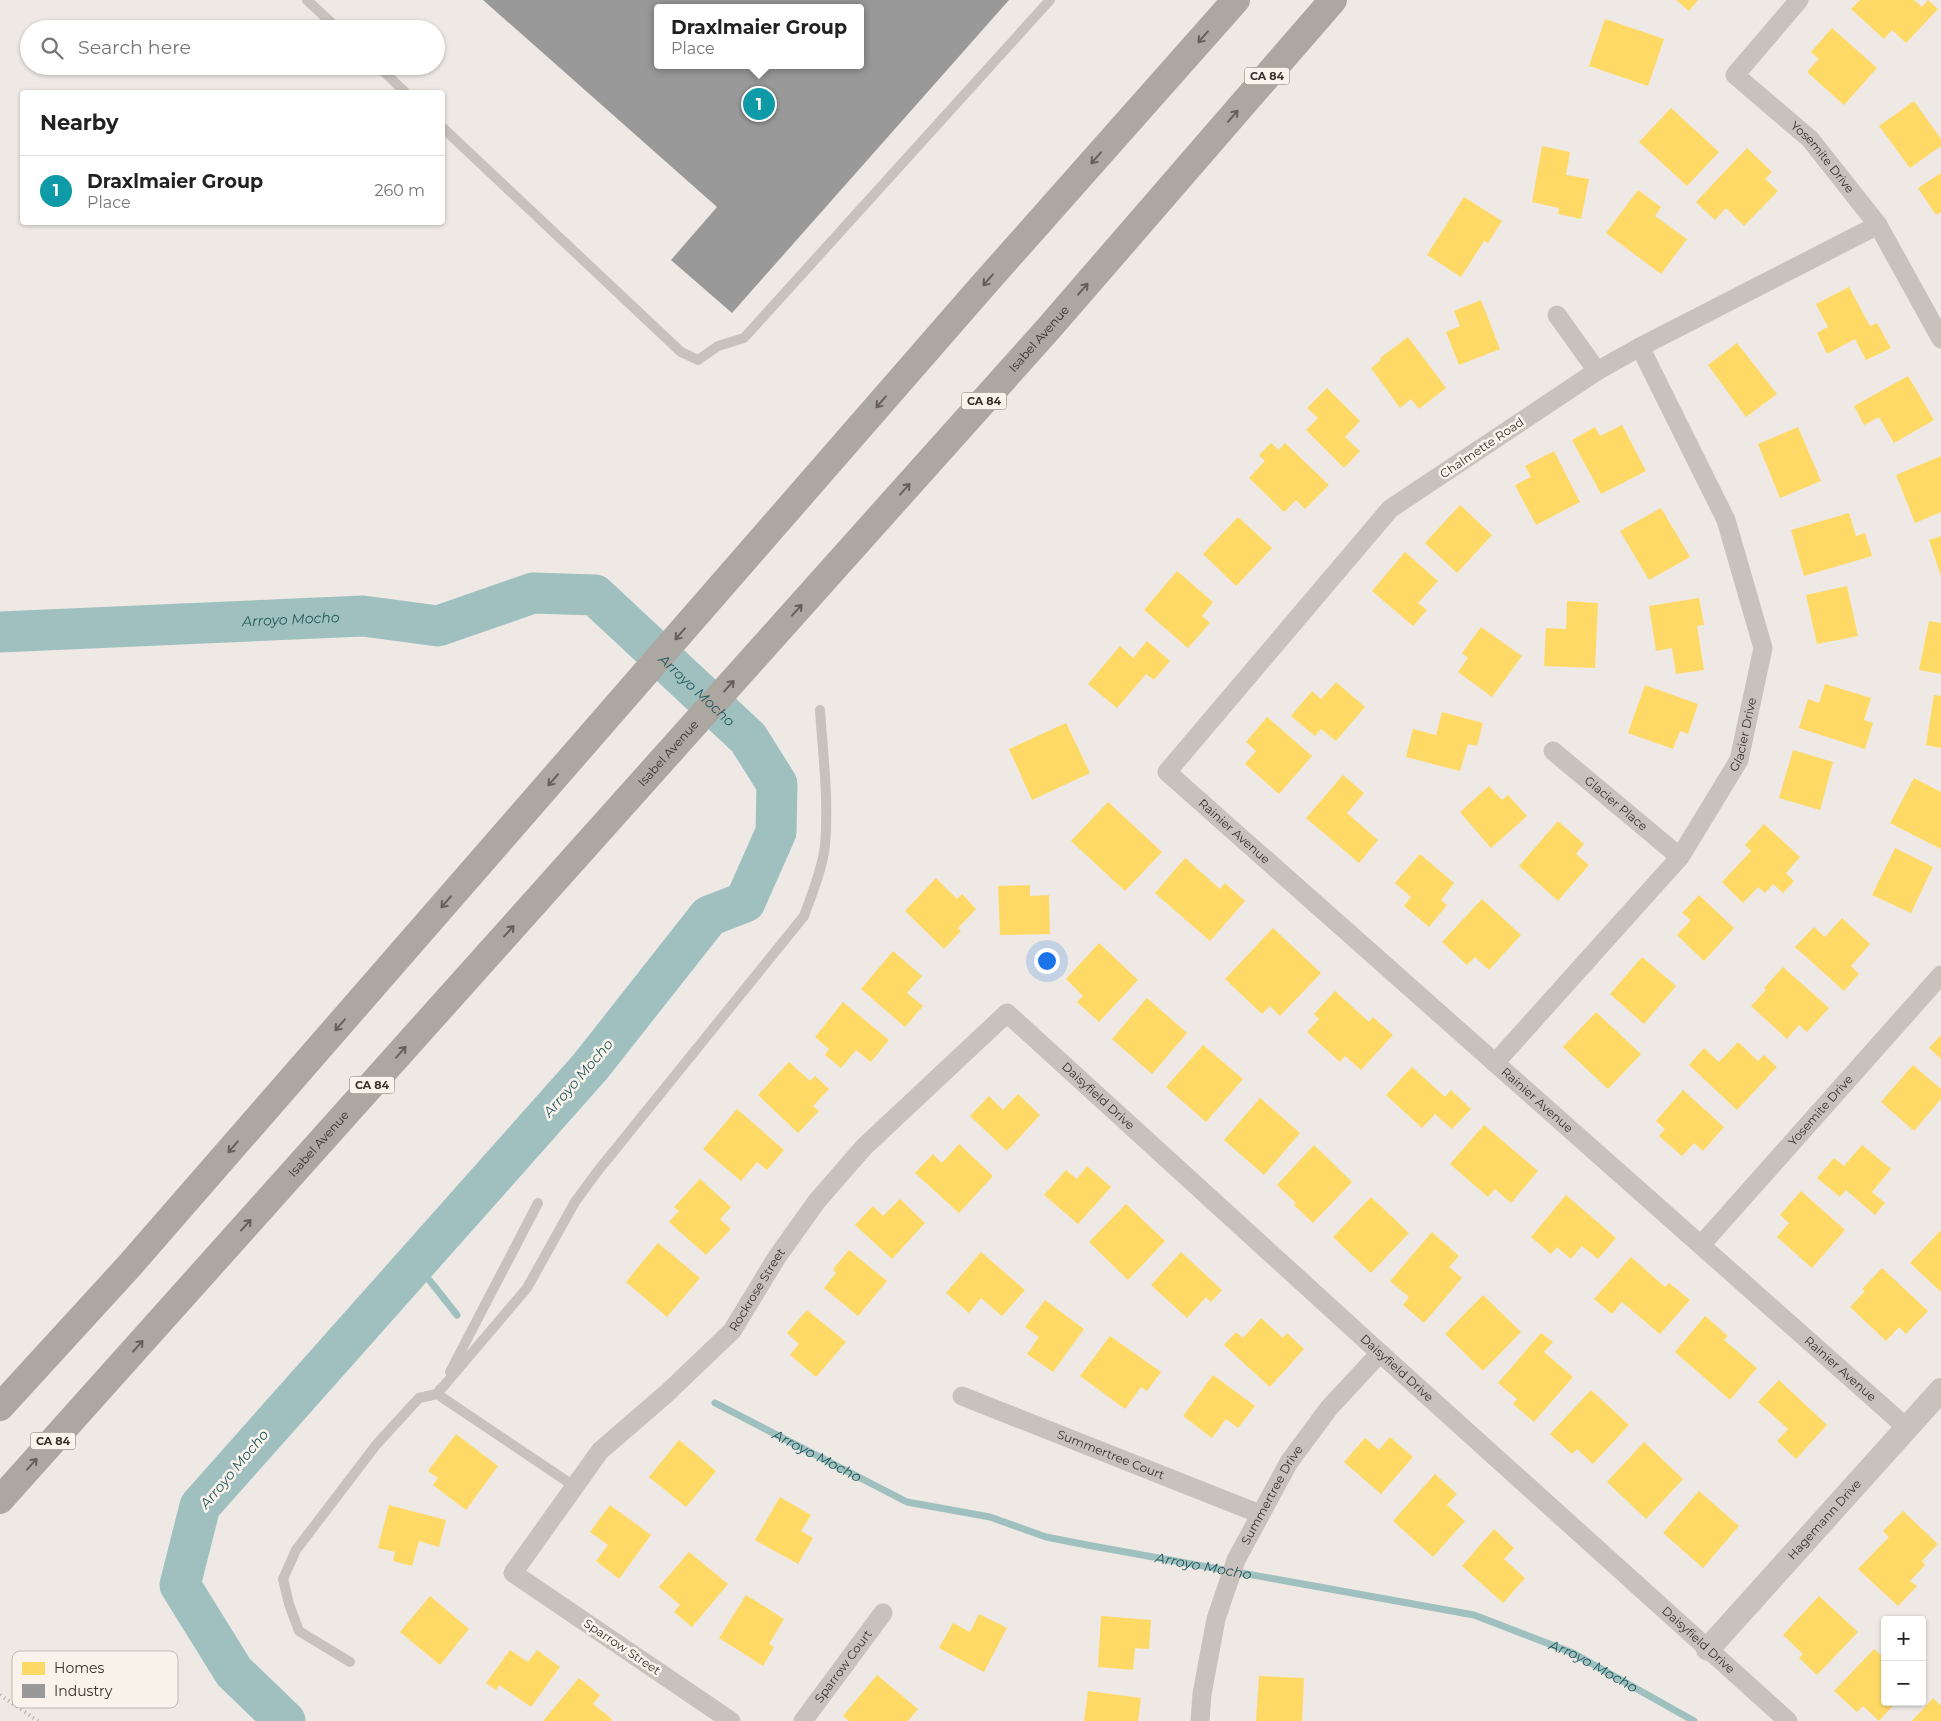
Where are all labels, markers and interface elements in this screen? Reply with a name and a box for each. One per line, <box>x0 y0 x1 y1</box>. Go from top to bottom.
popup <box>654 4 864 69</box>
text: Draxlmaier Group <box>671 16 847 39</box>
search box <box>20 20 445 75</box>
one-way arrow <box>1197 30 1209 43</box>
icon: search <box>38 34 66 62</box>
text: Search here <box>78 36 191 59</box>
text: Place <box>671 39 715 58</box>
road number: CA 84 <box>1244 68 1290 84</box>
pin: 1 <box>743 85 775 123</box>
one-way arrow <box>1227 109 1238 122</box>
text: Nearby <box>40 110 119 135</box>
street label: Yosemite Drive <box>1788 118 1858 196</box>
one-way arrow <box>1090 152 1101 165</box>
text: Draxlmaier Group <box>87 170 263 193</box>
text: 1 <box>53 181 59 200</box>
text: 260 m <box>374 181 425 200</box>
text: Place <box>87 193 131 212</box>
one-way arrow <box>983 273 994 286</box>
one-way arrow <box>1077 283 1089 296</box>
street label: Isabel Avenue <box>1005 302 1072 375</box>
road number: CA 84 <box>962 392 1006 410</box>
one-way arrow <box>875 396 887 409</box>
street label: Chalmette Road <box>1437 414 1527 481</box>
one-way arrow <box>899 483 911 496</box>
one-way arrow <box>791 604 803 617</box>
water label: Arroyo Mocho <box>241 608 340 630</box>
one-way arrow <box>674 627 686 640</box>
water label: Arroyo Mocho <box>654 650 739 730</box>
one-way arrow <box>723 679 735 692</box>
street label: Glacier Drive <box>1726 696 1759 774</box>
street label: Isabel Avenue <box>634 717 701 789</box>
one-way arrow <box>547 773 559 786</box>
street label: Glacier Place <box>1582 773 1651 834</box>
street label: Rainier Avenue <box>1195 795 1273 867</box>
one-way arrow <box>441 895 452 908</box>
one-way arrow <box>504 924 515 937</box>
your location <box>1034 948 1060 974</box>
one-way arrow <box>334 1018 345 1031</box>
water label: Arroyo Mocho <box>539 1035 617 1121</box>
one-way arrow <box>395 1045 407 1058</box>
street label: Daisyfield Drive <box>1059 1059 1138 1133</box>
street label: Rainier Avenue <box>1499 1064 1576 1136</box>
street label: Yosemite Drive <box>1785 1072 1856 1149</box>
road number: CA 84 <box>350 1076 394 1094</box>
street label: Isabel Avenue <box>285 1107 352 1180</box>
one-way arrow <box>227 1141 239 1154</box>
one-way arrow <box>240 1219 252 1232</box>
street label: Rockrose Street <box>726 1245 788 1334</box>
street label: Daisyfield Drive <box>1357 1331 1437 1405</box>
street label: Rainier Avenue <box>1802 1333 1880 1404</box>
one-way arrow <box>132 1340 143 1353</box>
water label: Arroyo Mocho <box>769 1425 865 1486</box>
water label: Arroyo Mocho <box>195 1426 272 1513</box>
street label: Summertree Court <box>1055 1426 1167 1482</box>
road number: CA 84 <box>30 1432 76 1450</box>
street label: Summertree Drive <box>1238 1442 1306 1547</box>
one-way arrow <box>27 1458 38 1471</box>
street label: Hagemann Drive <box>1784 1476 1864 1563</box>
water label: Arroyo Mocho <box>1153 1548 1253 1584</box>
street label: Daisyfield Drive <box>1659 1603 1738 1676</box>
street label: Sparrow Street <box>581 1615 664 1678</box>
map controls <box>1881 1616 1926 1706</box>
button: + <box>1881 1616 1926 1661</box>
street label: Sparrow Court <box>811 1627 875 1705</box>
water label: Arroyo Mocho <box>1546 1635 1641 1697</box>
legend <box>12 1651 178 1708</box>
text: Homes <box>54 1659 104 1677</box>
button: − <box>1881 1661 1926 1706</box>
text: Industry <box>54 1682 113 1700</box>

